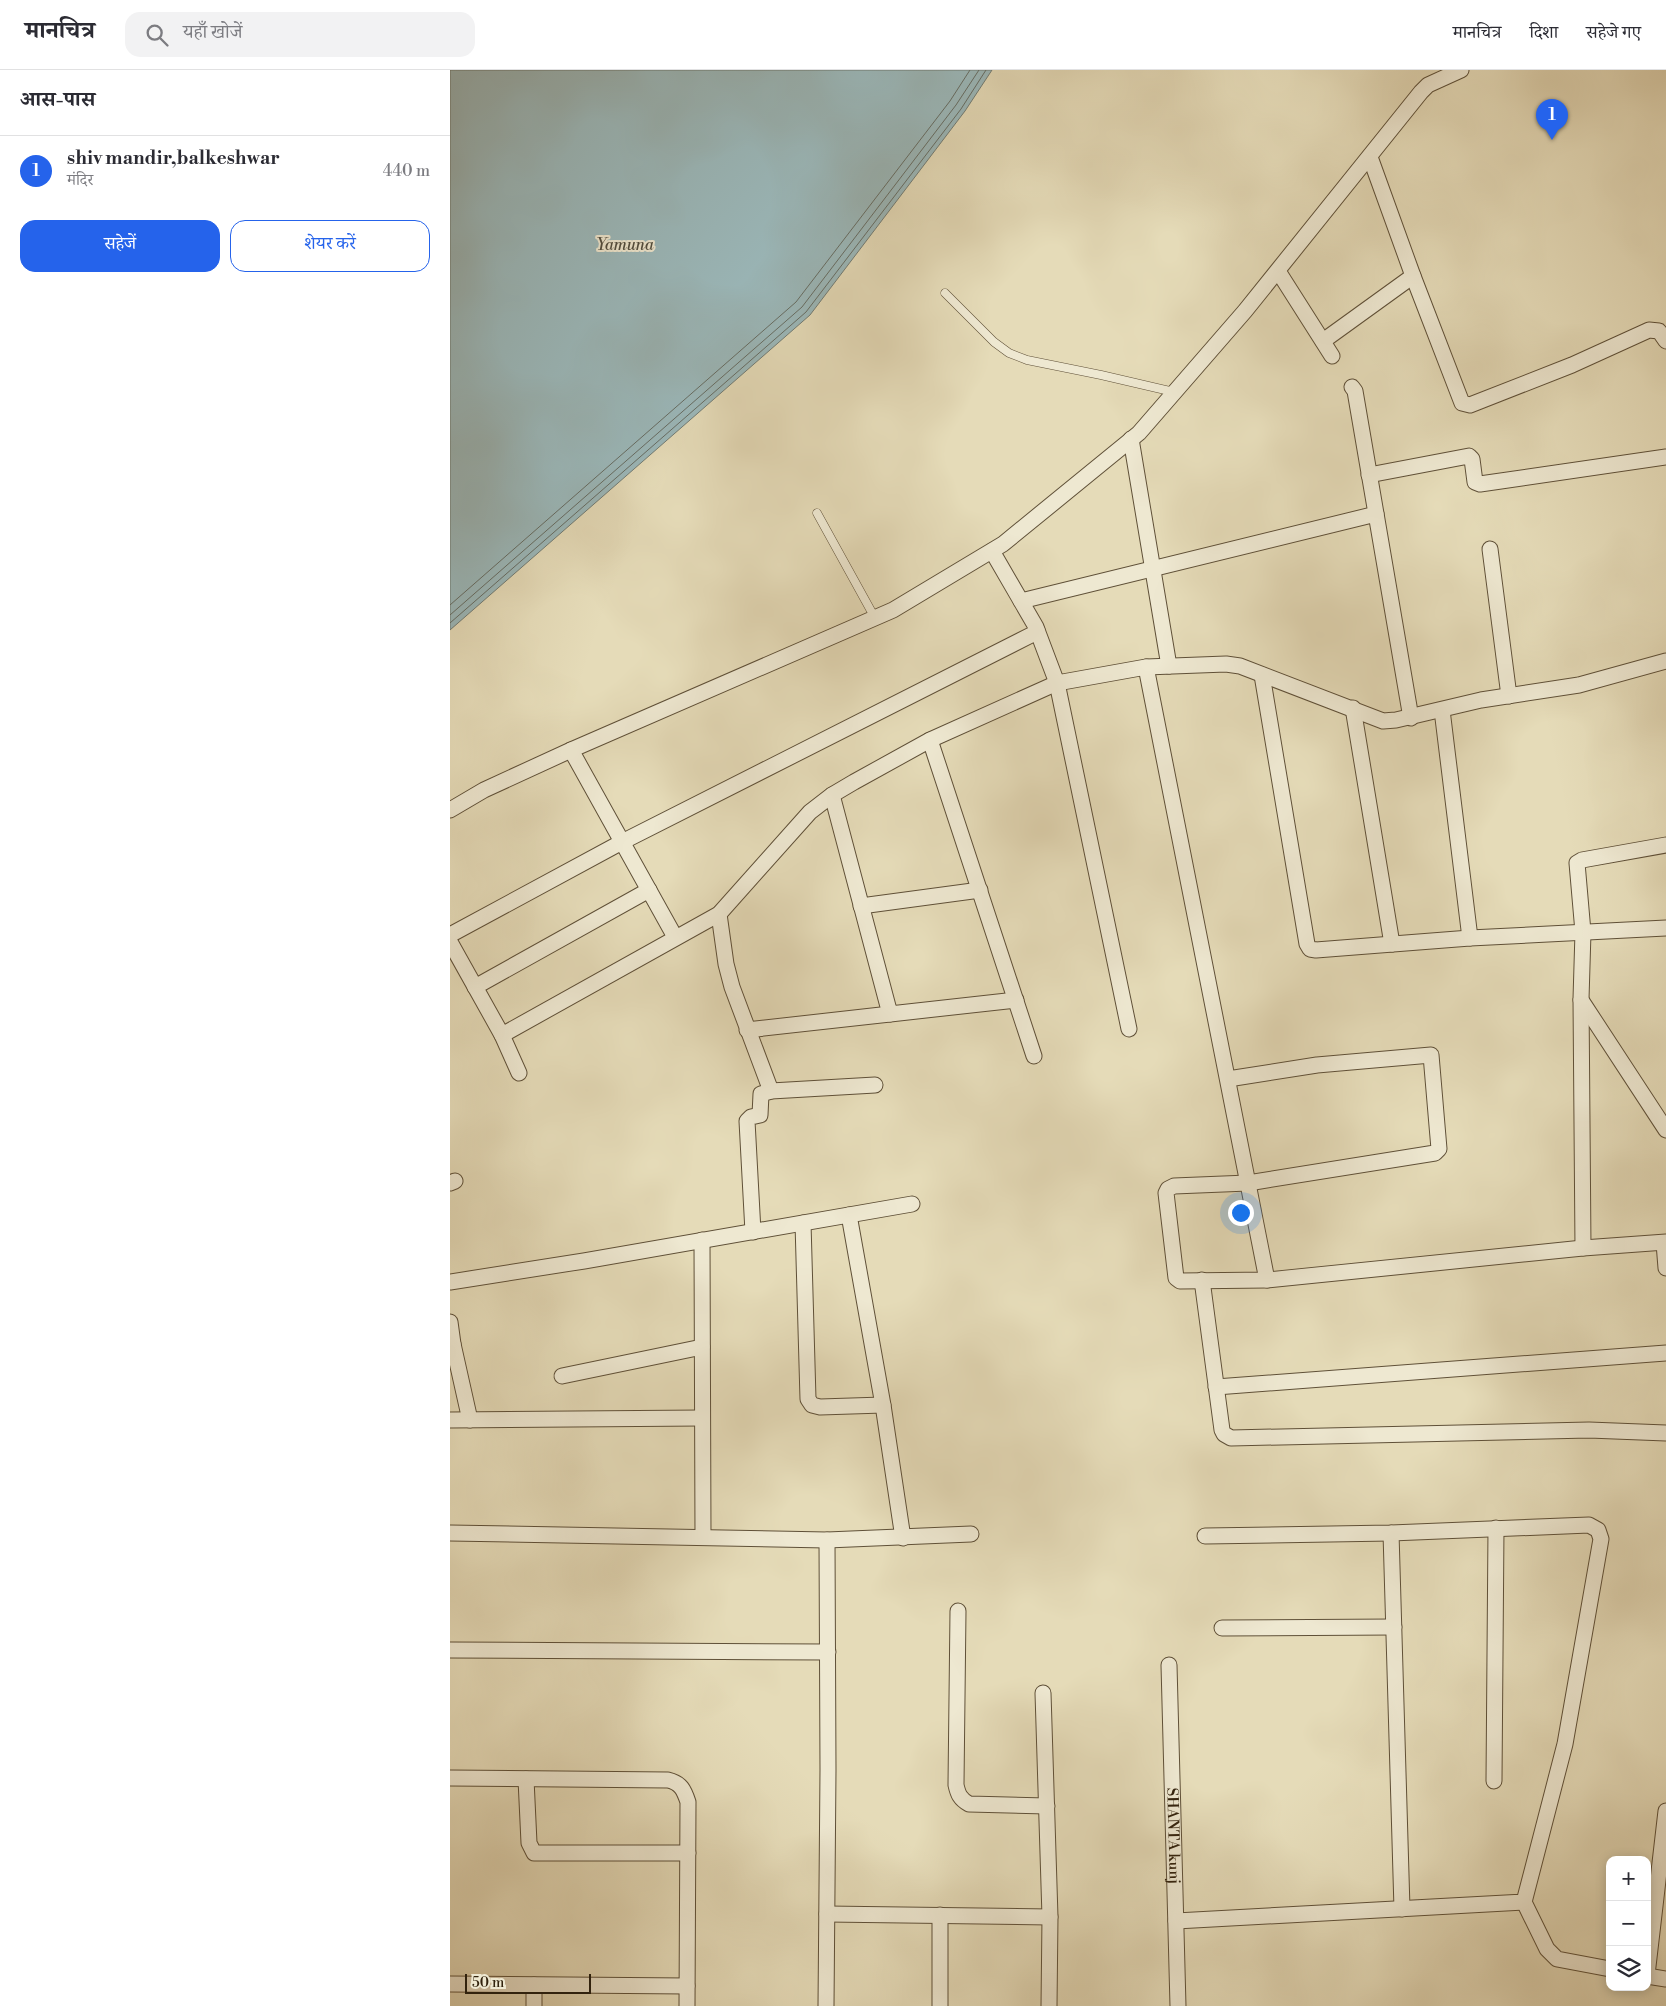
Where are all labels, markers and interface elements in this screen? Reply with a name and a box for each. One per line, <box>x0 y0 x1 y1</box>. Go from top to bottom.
search box <box>125 12 475 57</box>
text: मानचित्र <box>25 16 95 46</box>
text: यहाँ खोजें <box>183 20 242 44</box>
icon: search <box>143 21 171 49</box>
text: मानचित्र <box>1453 21 1501 44</box>
text: दिशा <box>1529 21 1558 44</box>
text: सहेजे गए <box>1586 21 1641 44</box>
text: आस-पास <box>20 87 95 113</box>
pin: 1 <box>1536 99 1568 140</box>
text: shiv mandir,balkeshwar <box>67 146 280 170</box>
text: 1 <box>32 161 40 181</box>
text: 440 m <box>383 161 430 181</box>
text: मंदिर <box>67 170 93 190</box>
button: सहेजें <box>20 220 220 272</box>
button: शेयर करें <box>230 220 430 272</box>
water label: Yamuna <box>596 235 654 255</box>
your location <box>1228 1200 1254 1226</box>
street label: SHANTA kunj <box>1162 1787 1184 1884</box>
map controls <box>1606 1856 1651 1991</box>
button: + <box>1606 1856 1651 1901</box>
button: − <box>1606 1901 1651 1946</box>
button: layers <box>1606 1946 1651 1991</box>
scale bar <box>465 1971 591 1994</box>
text: 50 m <box>472 1974 504 1992</box>

